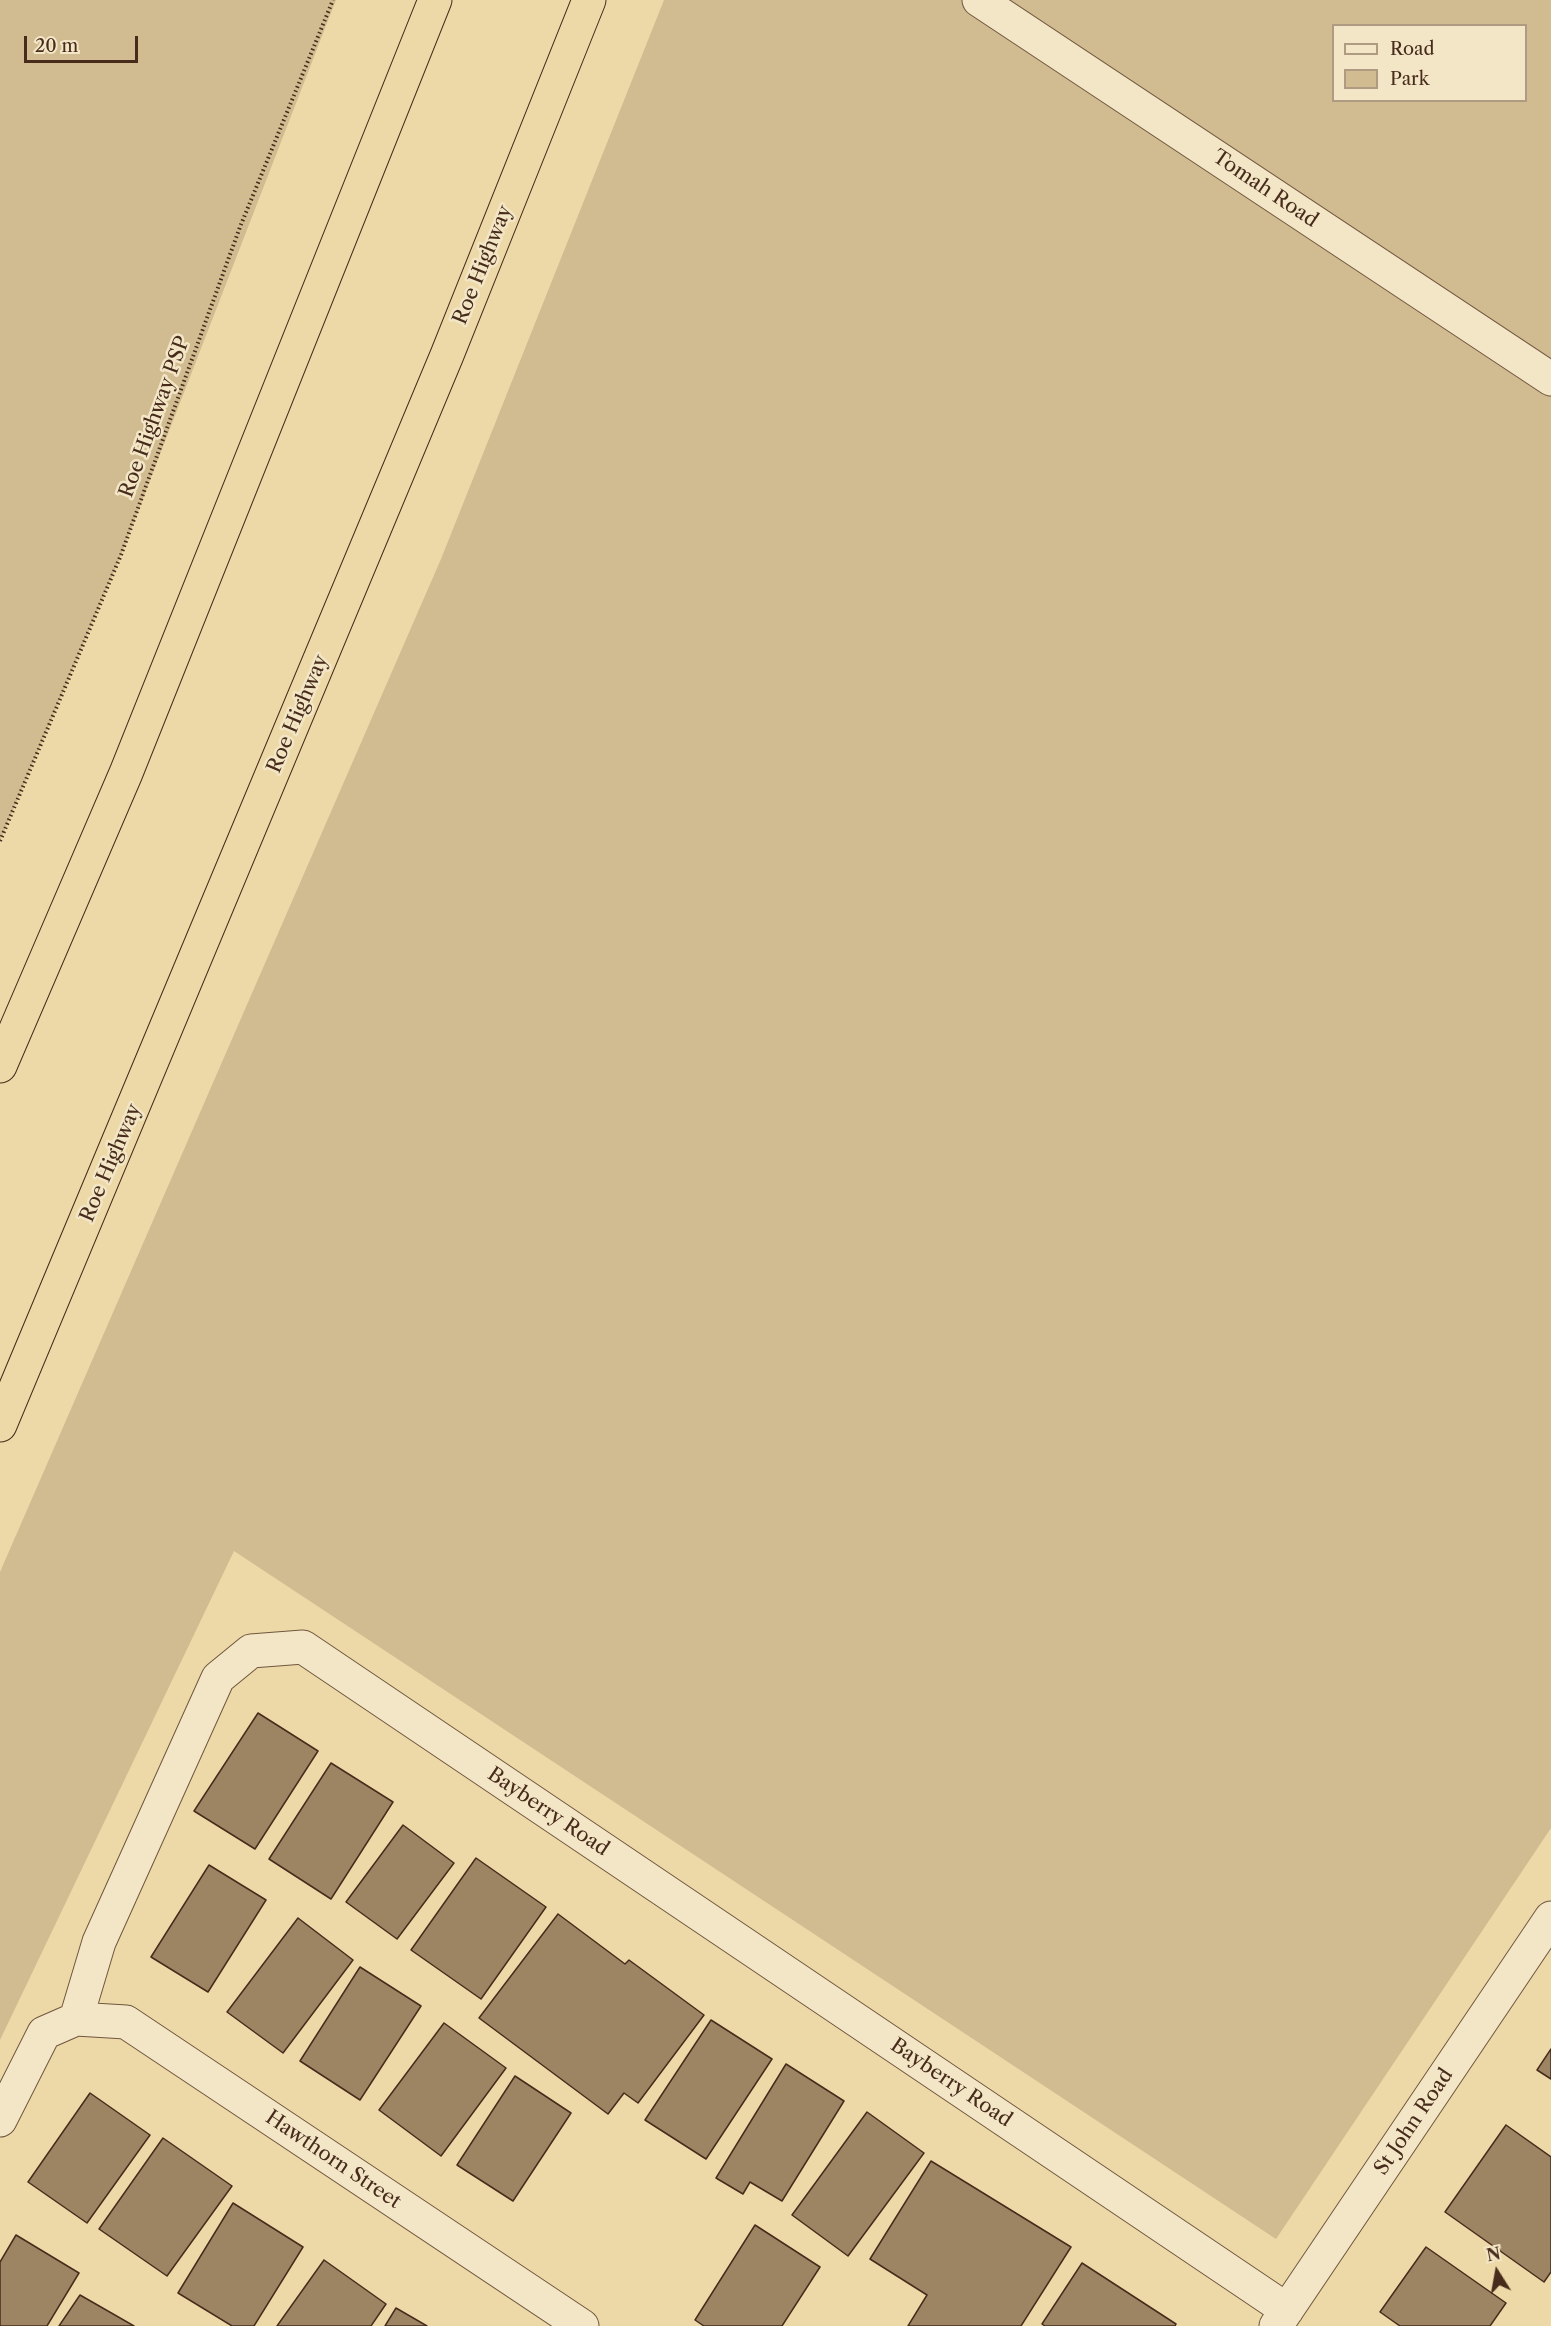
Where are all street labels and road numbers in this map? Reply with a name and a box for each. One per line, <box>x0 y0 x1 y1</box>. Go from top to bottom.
street label: Tomah Road <box>1208 145 1322 233</box>
street label: Roe Highway <box>448 202 518 328</box>
street label: Roe Highway PSP <box>115 333 195 501</box>
street label: Roe Highway <box>262 651 334 777</box>
street label: Roe Highway <box>75 1100 147 1226</box>
street label: Bayberry Road <box>483 1763 613 1861</box>
street label: Bayberry Road <box>886 2034 1016 2132</box>
street label: St John Road <box>1370 2064 1458 2180</box>
street label: Hawthorn Street <box>261 2106 405 2214</box>

